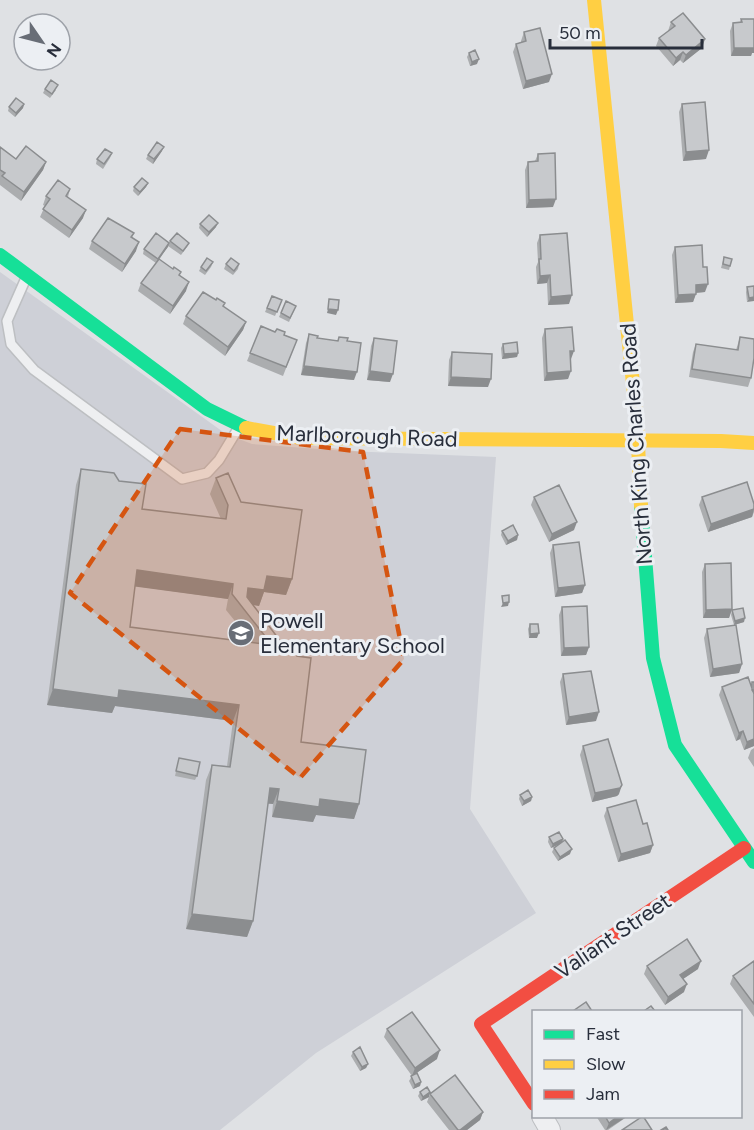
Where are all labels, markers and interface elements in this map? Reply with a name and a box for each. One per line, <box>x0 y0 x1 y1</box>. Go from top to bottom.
north arrow <box>12 12 72 72</box>
scale bar <box>550 12 702 50</box>
text: 50 m <box>559 22 601 44</box>
text: N <box>43 40 65 61</box>
street label: North King Charles Road <box>614 322 658 566</box>
street label: Marlborough Road <box>276 419 458 453</box>
place label: Powell Elementary School <box>260 607 445 659</box>
school or university icon: Powell Elementary School <box>226 618 256 648</box>
street label: Valiant Street <box>550 887 676 985</box>
legend <box>532 1010 742 1118</box>
text: Fast <box>586 1023 620 1045</box>
text: Slow <box>586 1053 625 1075</box>
text: Jam <box>586 1083 620 1105</box>

